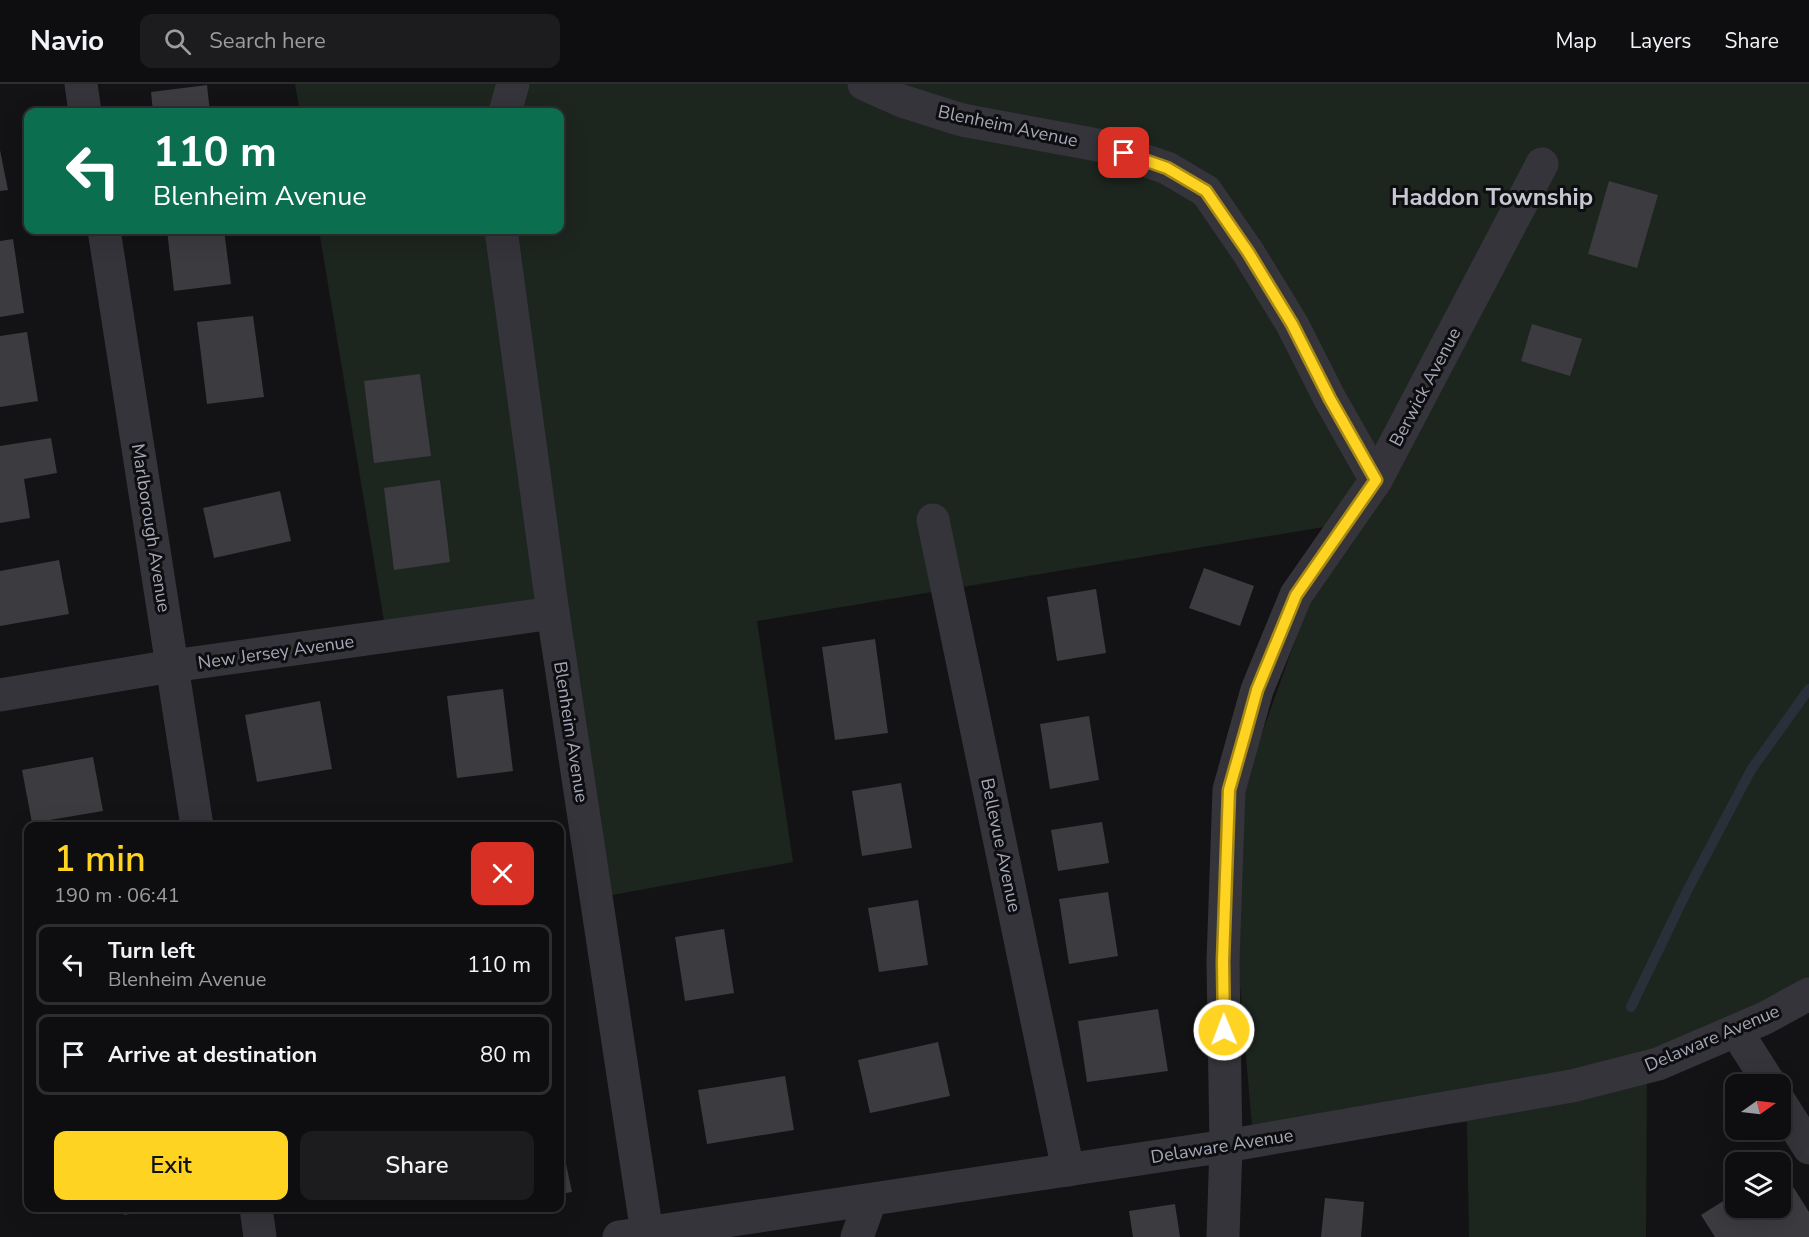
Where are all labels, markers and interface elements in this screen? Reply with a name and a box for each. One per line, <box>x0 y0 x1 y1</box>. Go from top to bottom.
search box <box>140 14 560 68</box>
text: Navio <box>30 22 104 60</box>
icon: search <box>161 25 194 58</box>
text: Search here <box>209 26 326 56</box>
text: Map <box>1555 27 1597 55</box>
text: Layers <box>1630 27 1691 55</box>
text: Share <box>1724 27 1779 55</box>
street label: Blenheim Avenue <box>936 99 1080 153</box>
text: 110 m <box>153 124 277 181</box>
pin <box>1098 127 1149 178</box>
icon: left <box>54 132 132 210</box>
icon: arrive <box>1107 136 1140 169</box>
text: Blenheim Avenue <box>153 178 367 215</box>
district label: Haddon Township <box>1391 181 1593 213</box>
street label: Berwick Avenue <box>1384 323 1466 451</box>
street label: Marlborough Avenue <box>126 442 176 614</box>
street label: New Jersey Avenue <box>196 629 356 675</box>
street label: Blenheim Avenue <box>548 660 594 804</box>
street label: Bellevue Avenue <box>975 776 1027 914</box>
text: 1 min <box>54 835 146 884</box>
button: close <box>471 842 534 905</box>
text: 190 m · 06:41 <box>54 882 180 909</box>
text: Turn left <box>108 936 195 966</box>
icon: left <box>57 948 90 981</box>
text: 110 m <box>467 950 531 980</box>
text: Blenheim Avenue <box>108 966 266 993</box>
position arrow <box>1192 998 1256 1062</box>
street label: Delaware Avenue <box>1641 999 1783 1077</box>
icon: arrive <box>57 1038 90 1071</box>
text: Arrive at destination <box>108 1040 317 1070</box>
text: 80 m <box>480 1040 531 1070</box>
north arrow <box>1725 1074 1791 1140</box>
map controls <box>1725 1074 1791 1218</box>
street label: Delaware Avenue <box>1149 1123 1295 1169</box>
button: Exit <box>54 1131 288 1200</box>
button: Share <box>300 1131 534 1200</box>
button: layers <box>1725 1152 1791 1218</box>

